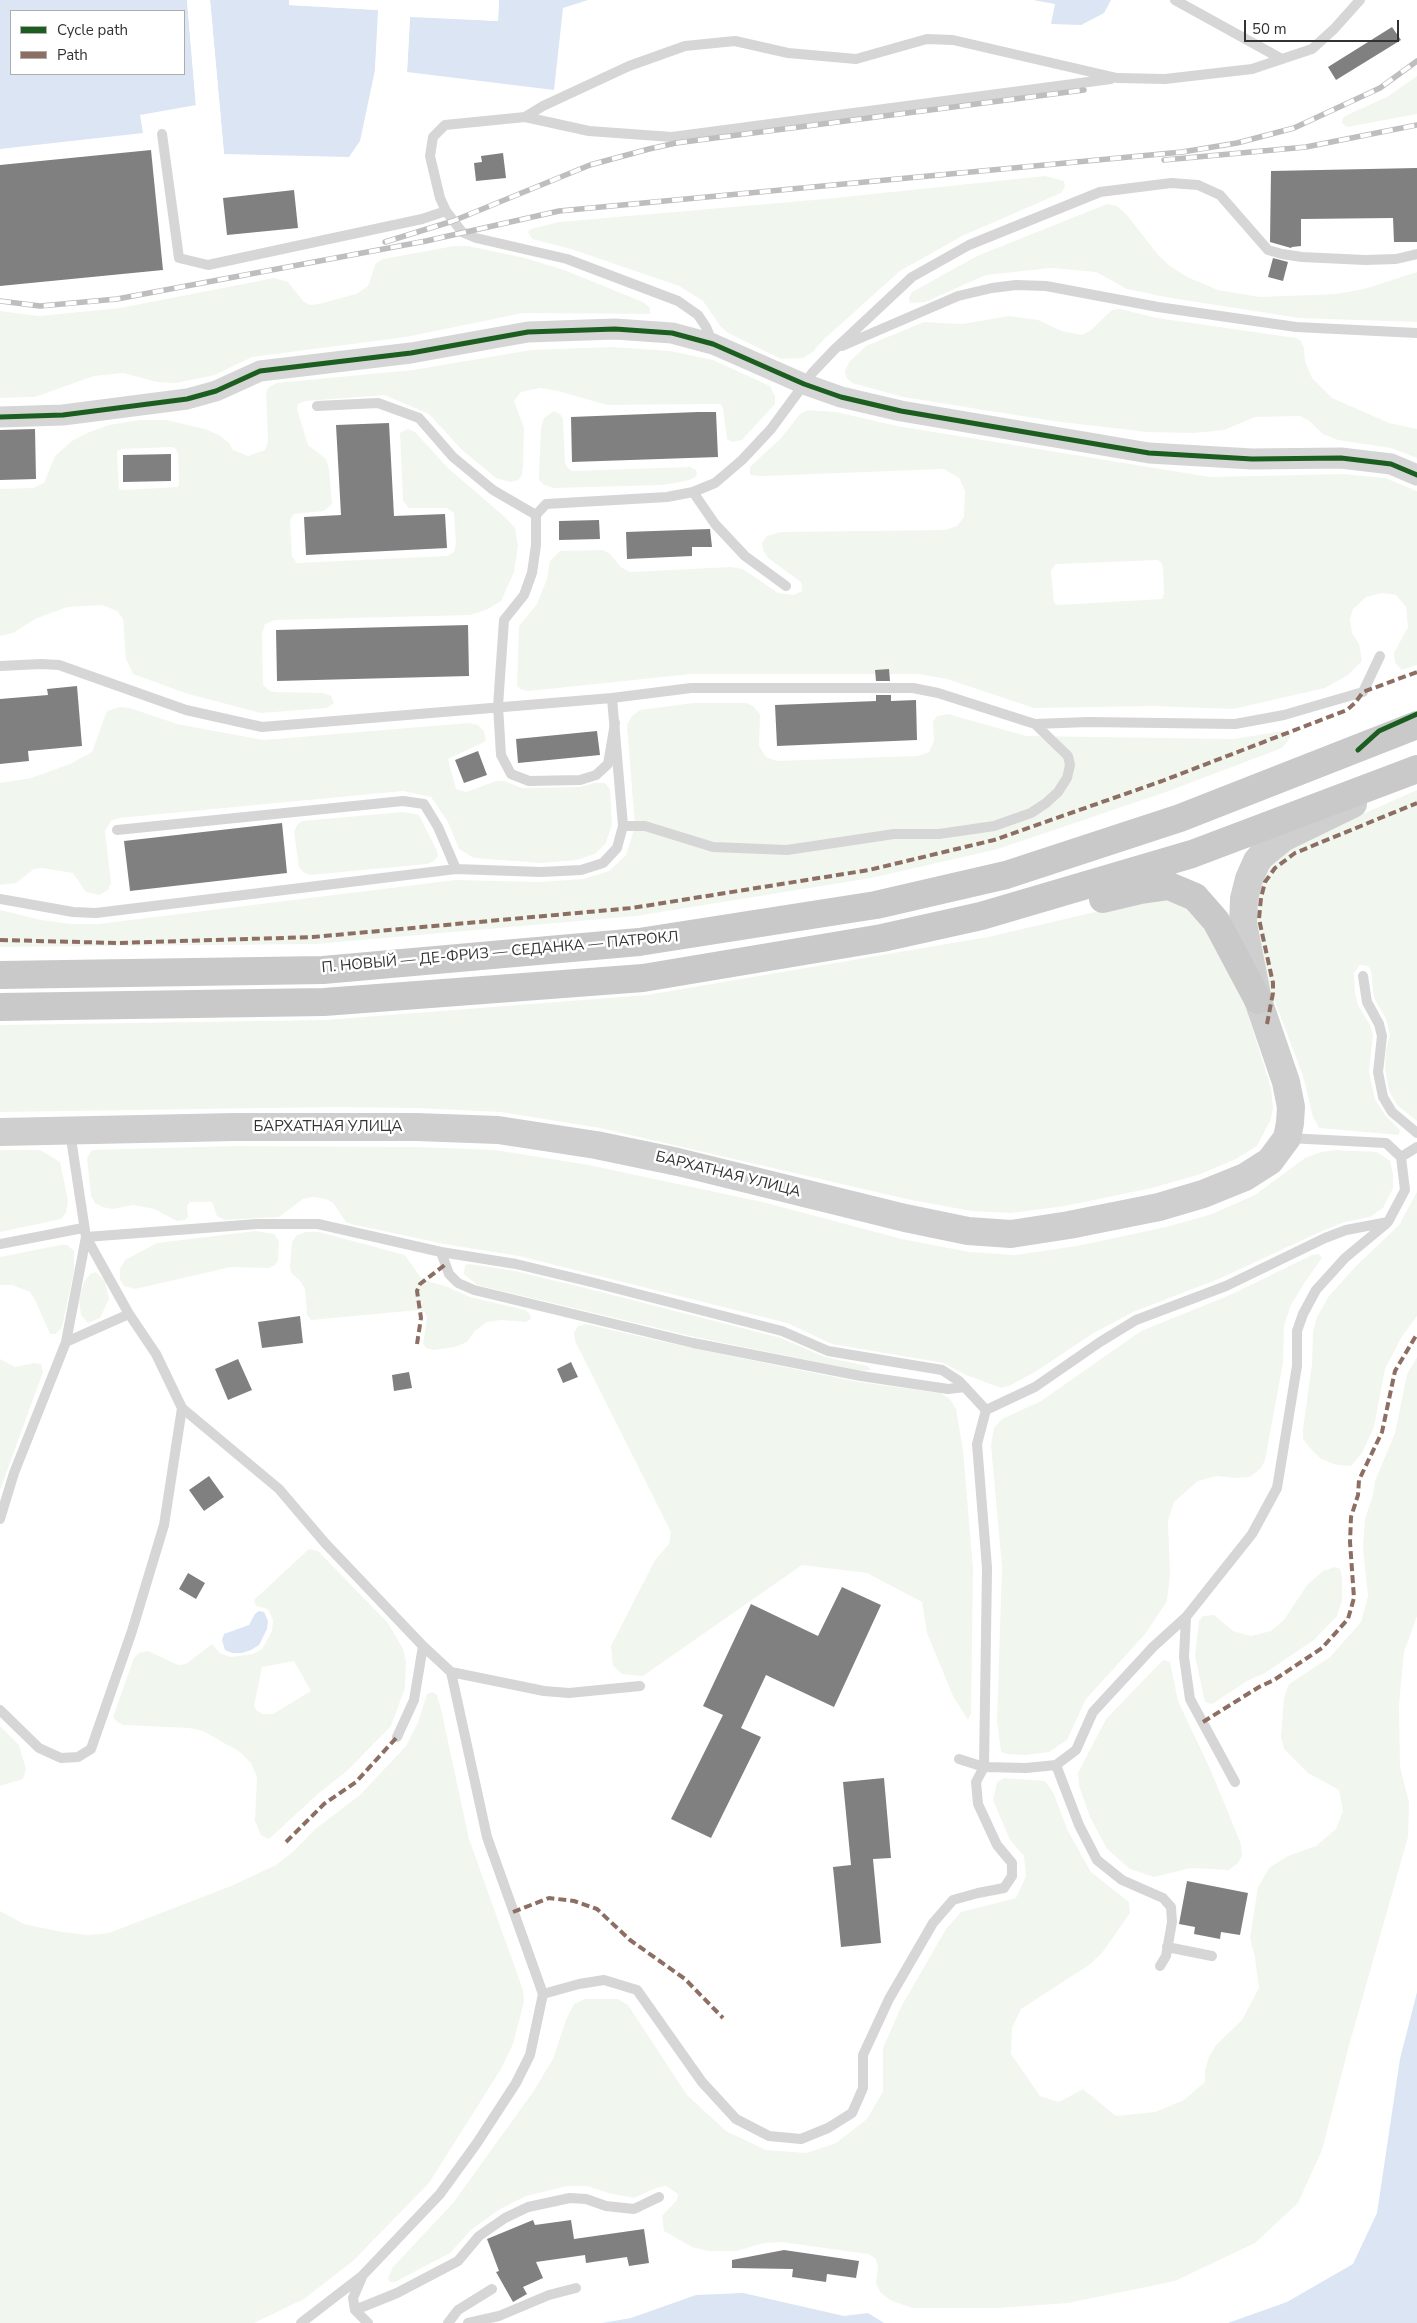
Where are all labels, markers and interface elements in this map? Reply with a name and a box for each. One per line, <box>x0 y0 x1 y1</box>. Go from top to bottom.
legend <box>10 10 185 75</box>
scale bar <box>1247 10 1402 42</box>
text: 50 m <box>1252 19 1287 39</box>
text: Cycle path <box>57 20 128 40</box>
text: Path <box>57 45 88 65</box>
street label: П. НОВЫЙ — ДЕ-ФРИЗ — СЕДАНКА — ПАТРОКЛ <box>321 928 679 978</box>
street label: БАРХАТНАЯ УЛИЦА <box>253 1118 403 1136</box>
street label: БАРХАТНАЯ УЛИЦА <box>654 1148 802 1202</box>

